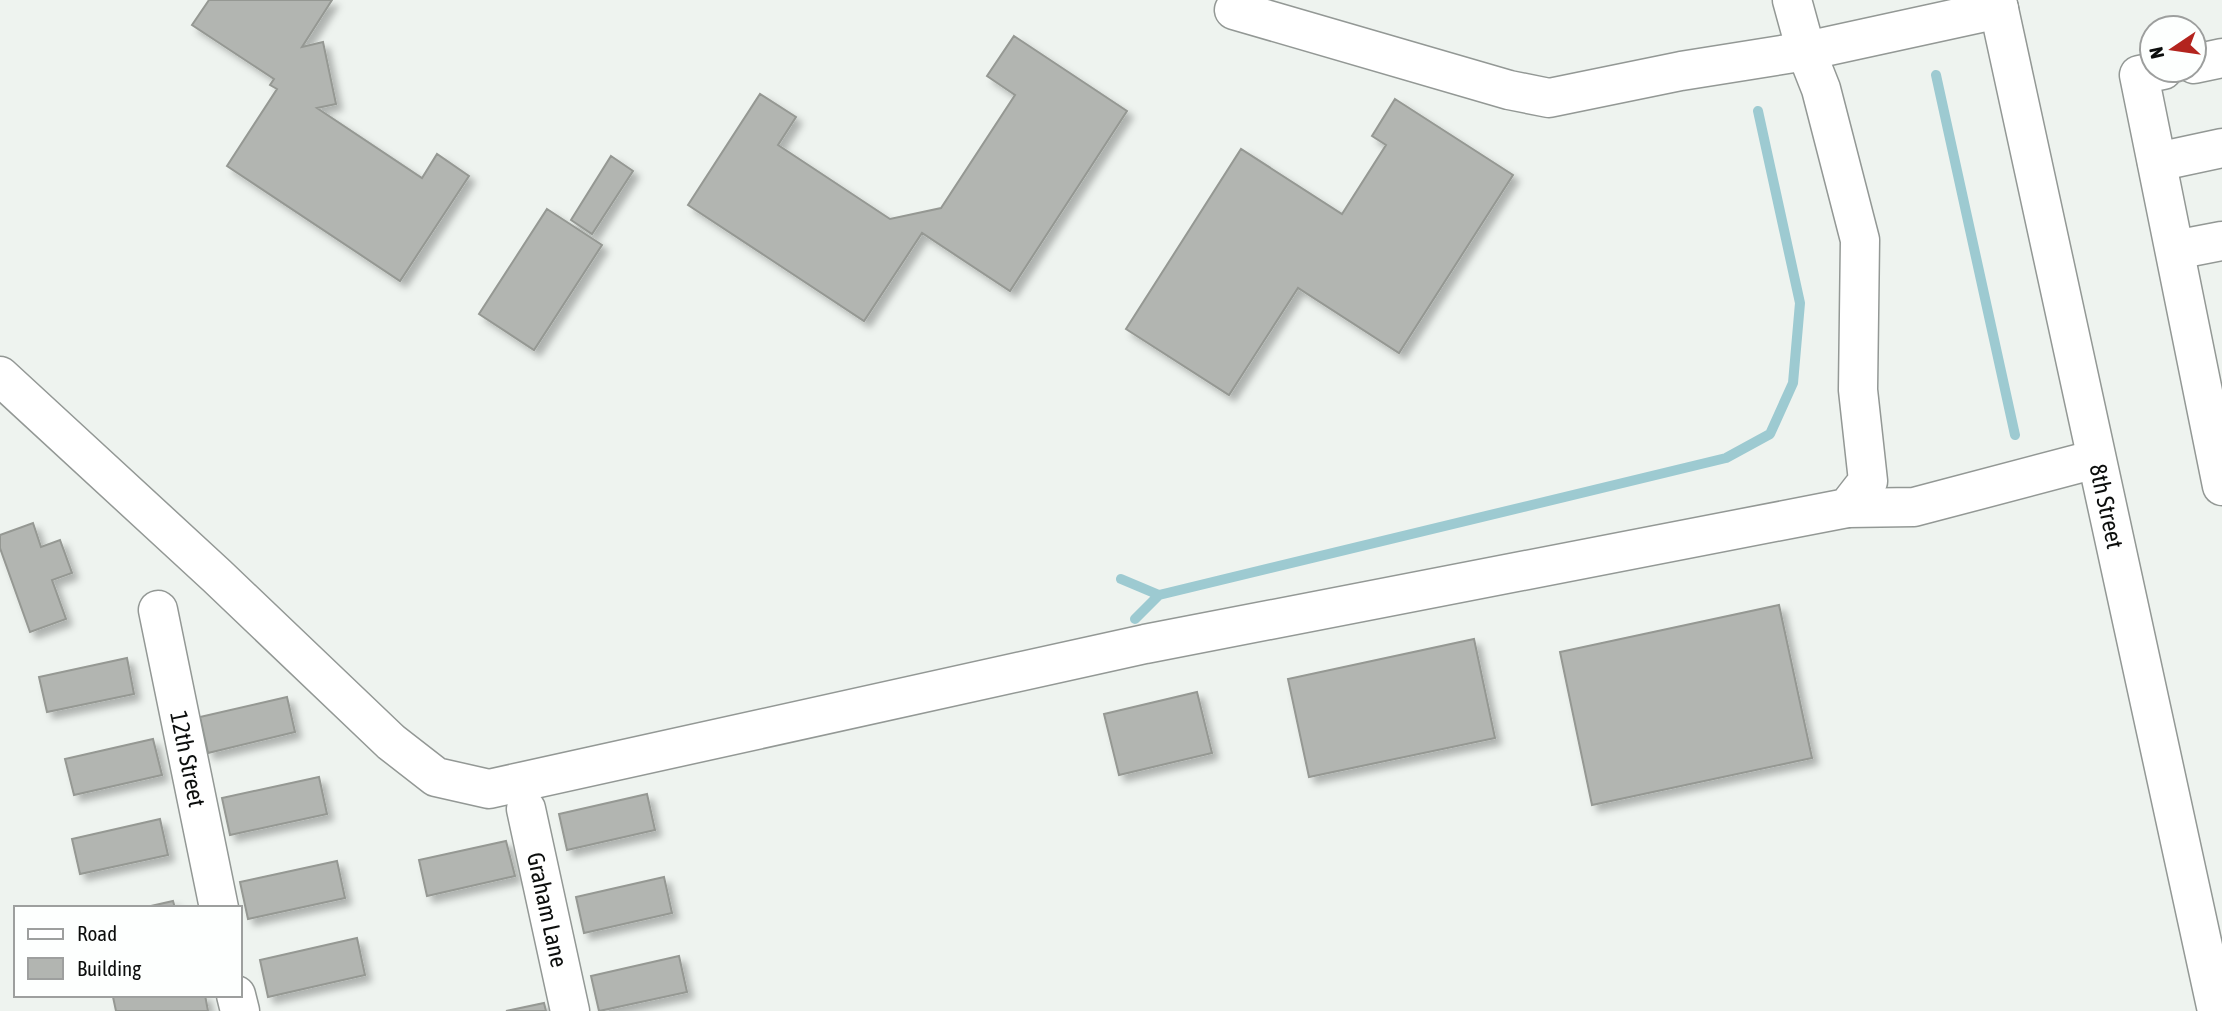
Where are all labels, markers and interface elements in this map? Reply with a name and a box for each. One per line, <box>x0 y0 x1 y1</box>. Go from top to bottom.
north arrow <box>2138 14 2208 84</box>
text: N <box>2144 45 2168 61</box>
street label: 8th Street <box>2085 461 2129 551</box>
street label: 12th Street <box>166 709 211 809</box>
street label: Graham Lane <box>522 850 574 970</box>
legend <box>14 906 242 997</box>
text: Road <box>77 921 117 945</box>
text: Building <box>77 956 141 980</box>

